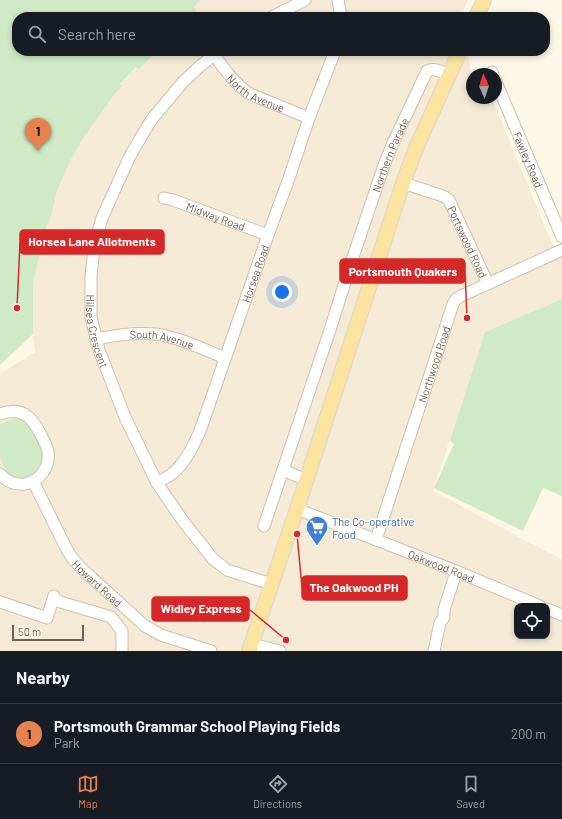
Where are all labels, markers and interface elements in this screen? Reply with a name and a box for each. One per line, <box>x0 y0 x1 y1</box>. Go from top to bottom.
search box <box>12 12 550 56</box>
icon: search <box>26 23 48 45</box>
text: Search here <box>58 25 136 43</box>
north arrow <box>466 68 502 104</box>
street label: North Avenue <box>225 71 287 114</box>
street label: Northern Parade <box>369 115 411 194</box>
pin: 1 <box>25 118 51 151</box>
street label: Fawley Road <box>511 129 547 189</box>
street label: Midway Road <box>185 199 247 233</box>
street label: Portswood Road <box>446 203 491 279</box>
callout: Horsea Lane Allotments <box>20 230 164 254</box>
text: Horsea Lane Allotments <box>28 234 156 248</box>
street label: Horsea Road <box>239 243 271 304</box>
callout: Portsmouth Quakers <box>340 259 465 283</box>
text: Portsmouth Quakers <box>349 264 457 278</box>
your location <box>272 282 292 302</box>
street label: Hilsea Crescent <box>85 295 112 369</box>
street label: Northwood Road <box>415 324 452 404</box>
street label: South Avenue <box>129 327 196 351</box>
supermarket icon: The Co-operative Food <box>304 514 330 547</box>
place label: The Co-operative Food <box>332 515 414 541</box>
street label: Oakwood Road <box>406 546 476 585</box>
street label: Howard Road <box>70 557 125 609</box>
callout: The Oakwood PH <box>302 576 407 600</box>
text: The Oakwood PH <box>310 580 398 594</box>
callout: Widley Express <box>152 597 249 621</box>
text: Widley Express <box>160 601 242 615</box>
map controls <box>514 603 550 639</box>
button: locate <box>514 603 550 639</box>
scale bar <box>12 623 84 642</box>
text: 50 m <box>18 625 41 638</box>
text: Nearby <box>16 667 70 687</box>
text: Portsmouth Grammar School Playing Fields <box>54 717 340 735</box>
text: 1 <box>27 726 31 742</box>
text: 200 m <box>511 726 546 742</box>
text: Park <box>54 735 80 751</box>
tab: Map <box>77 773 99 810</box>
tab: Directions <box>253 773 302 810</box>
tab: Saved <box>456 773 485 810</box>

